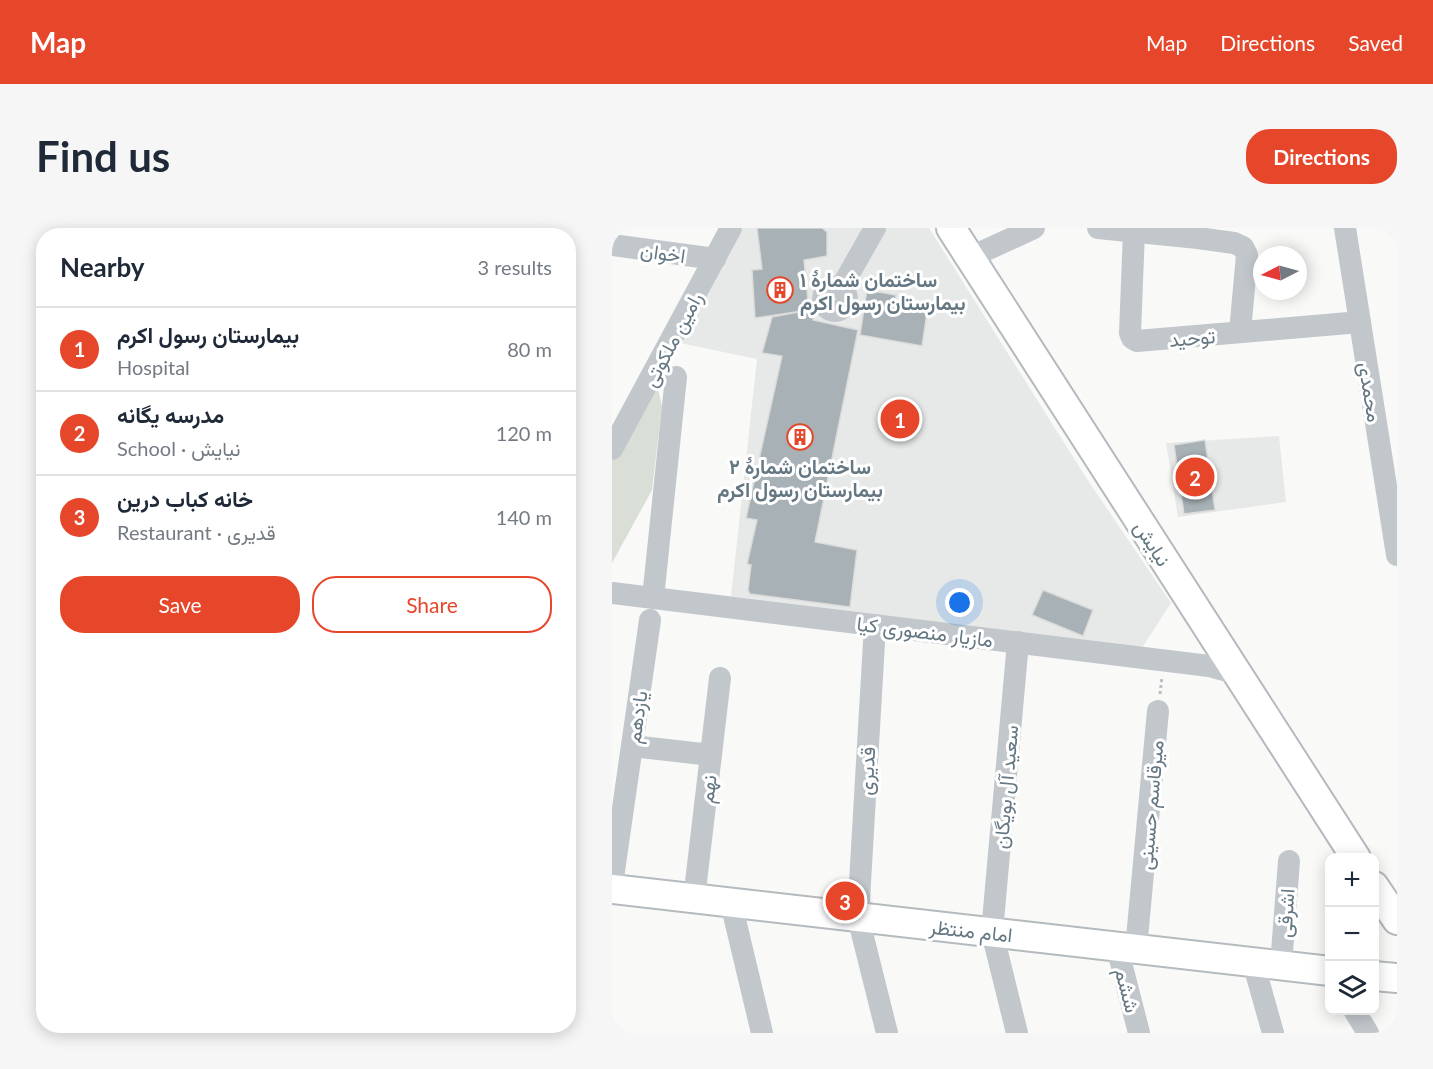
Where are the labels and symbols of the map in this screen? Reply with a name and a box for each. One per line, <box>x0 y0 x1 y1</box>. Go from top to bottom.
street label: اخوان <box>639 237 687 269</box>
north arrow <box>1253 246 1307 300</box>
place label: ساختمان شمارهٔ ۱ بیمارستان رسول اکرم <box>800 267 966 316</box>
building icon: ساختمان شمارهٔ ۱ بیمارستان رسول اکرم <box>765 275 795 305</box>
street label: رامین ملکوتی <box>637 288 709 391</box>
street label: توحید <box>1168 323 1216 353</box>
street label: محمدی <box>1353 360 1388 424</box>
pin: 1 <box>880 396 920 441</box>
building icon: ساختمان شمارهٔ ۲ بیمارستان رسول اکرم <box>785 422 815 452</box>
place label: ساختمان شمارهٔ ۲ بیمارستان رسول اکرم <box>717 454 883 503</box>
pin: 2 <box>1176 454 1214 500</box>
street label: نیایش <box>1129 516 1176 571</box>
your location <box>945 588 974 617</box>
street label: مازیار منصوری کیا <box>855 611 995 653</box>
street label: یازدهم <box>620 689 654 745</box>
street label: سعید آل بویگان <box>988 724 1024 850</box>
street label: میرقاسم حسینی <box>1132 739 1170 871</box>
street label: قدیری <box>853 746 881 796</box>
street label: نهم <box>693 773 723 805</box>
pin: 3 <box>826 878 864 924</box>
street label: اشرقی <box>1271 888 1301 938</box>
street label: امام منتظر <box>927 914 1014 948</box>
street label: ششم <box>1109 965 1145 1016</box>

